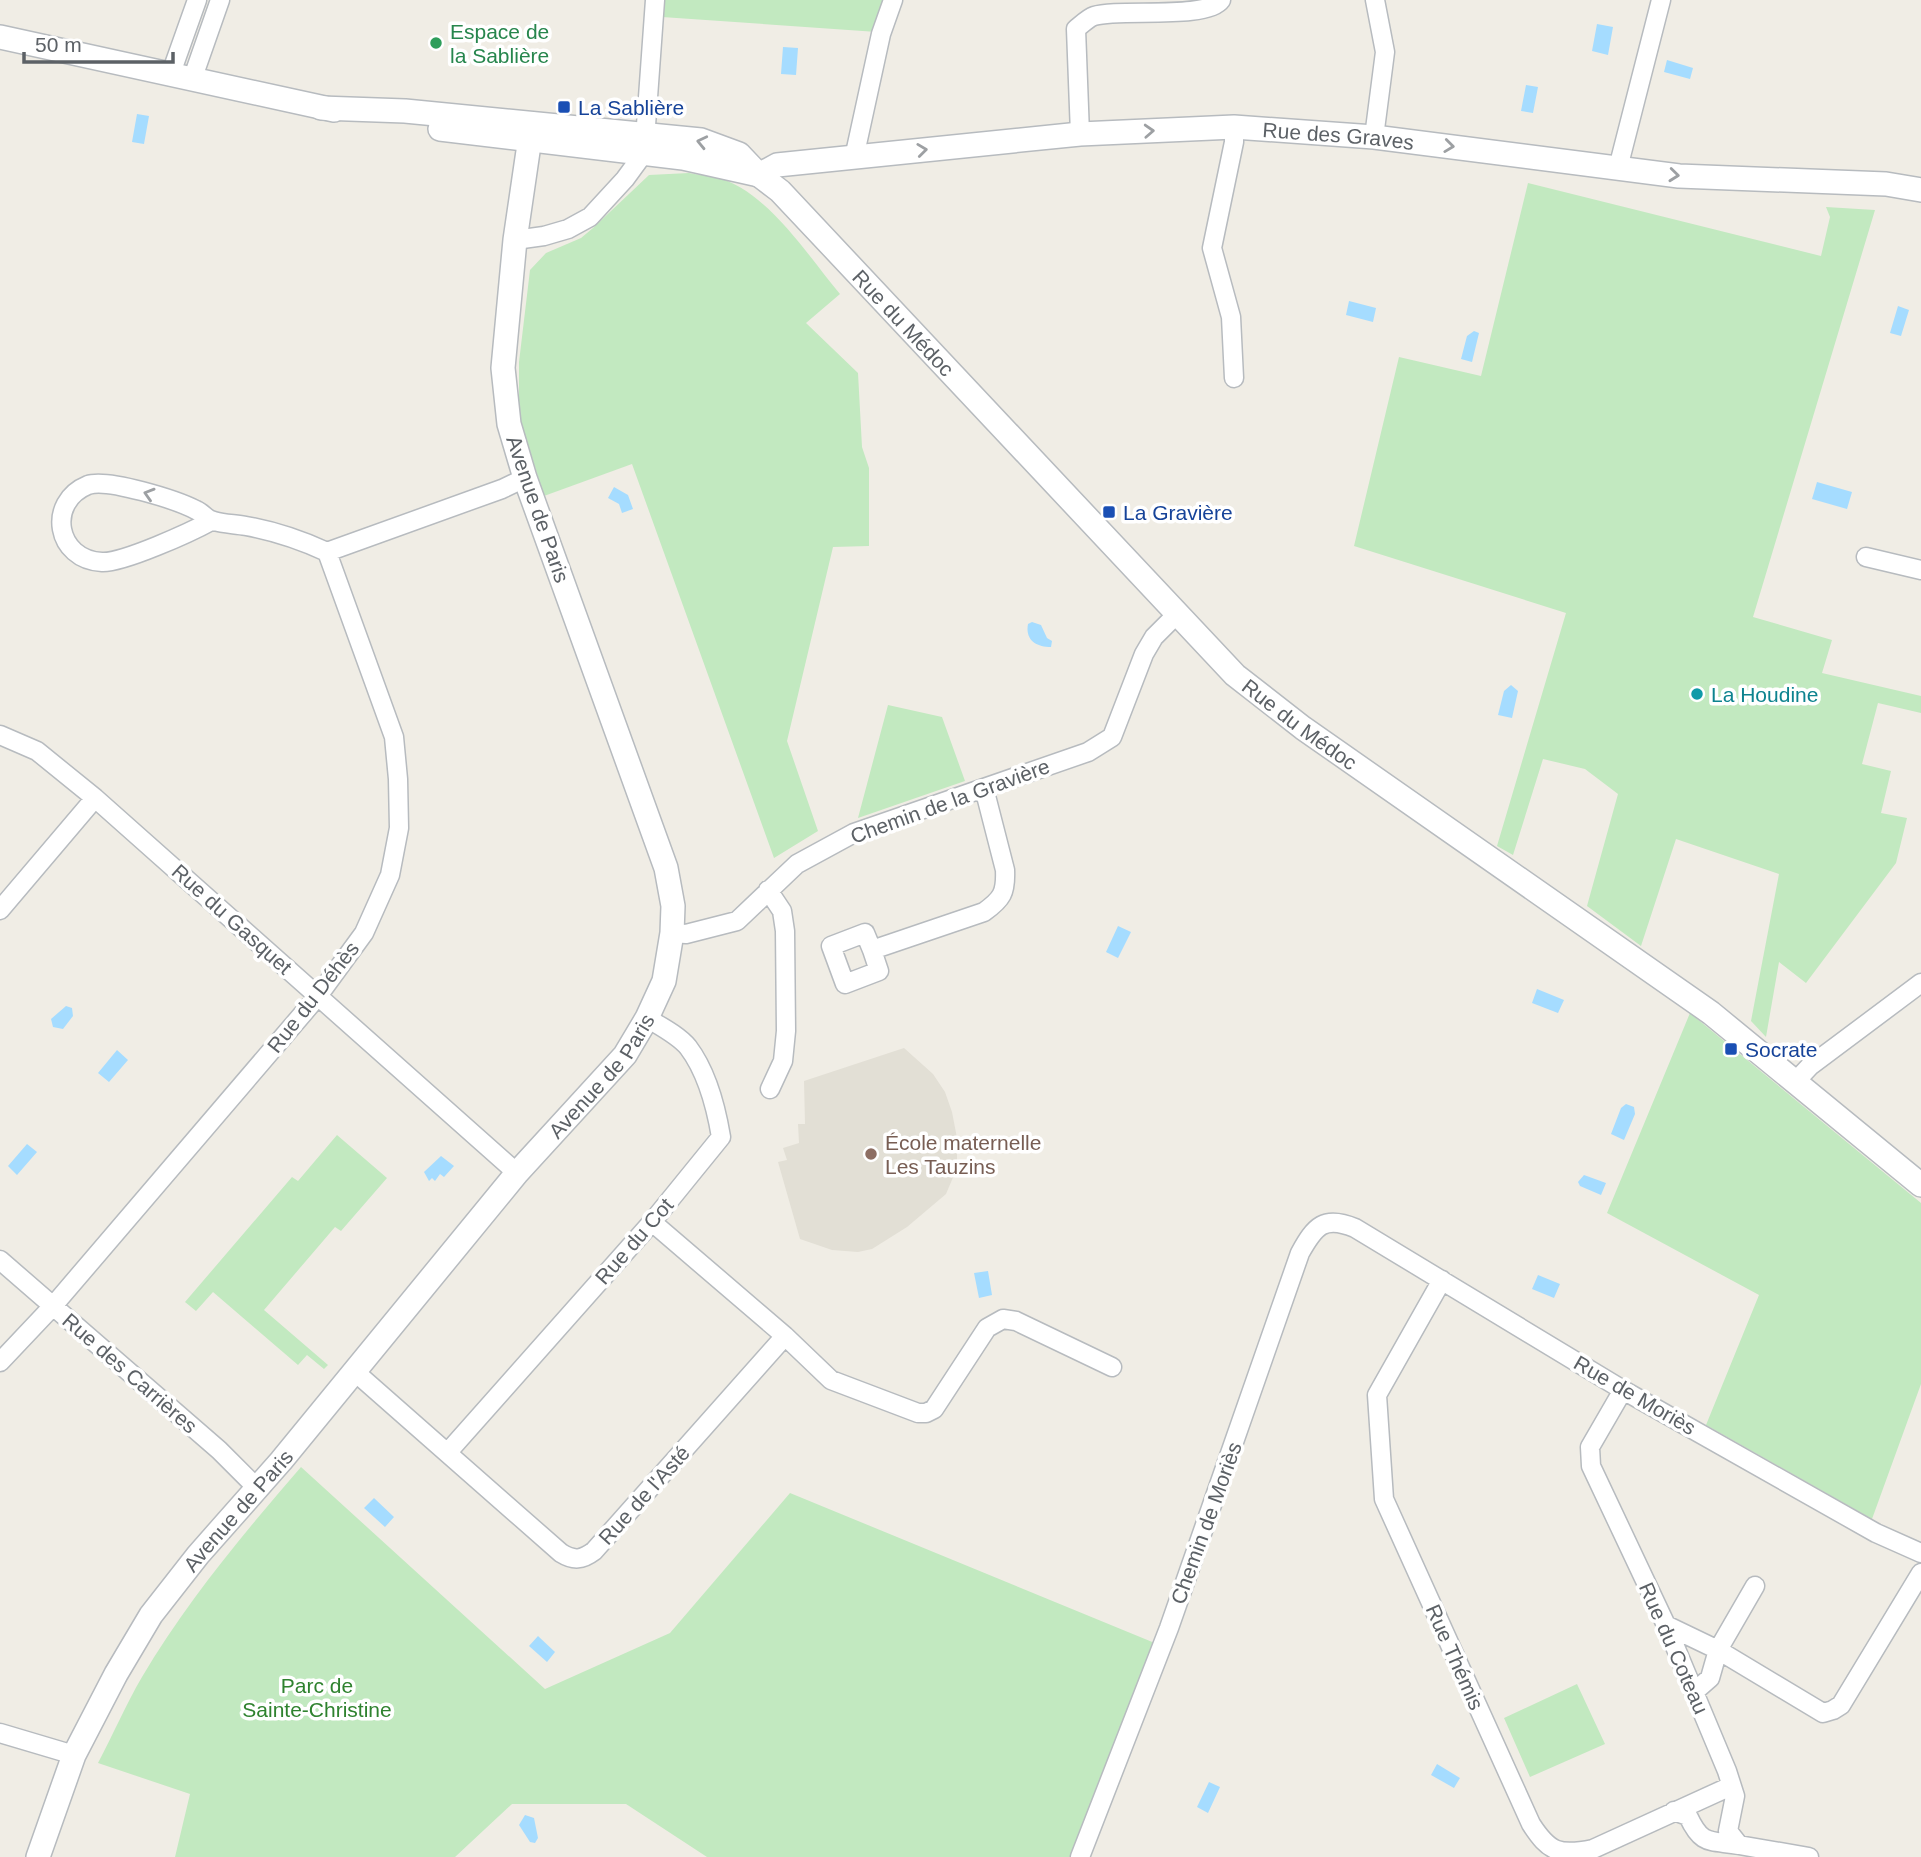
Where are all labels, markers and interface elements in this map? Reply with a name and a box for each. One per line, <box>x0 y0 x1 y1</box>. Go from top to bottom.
place label: Espace de la Sablière <box>450 20 549 67</box>
scale bar <box>24 21 173 65</box>
text: 50 m <box>35 33 82 56</box>
marker: Espace de la Sablière <box>428 35 444 51</box>
place label: La Sablière <box>578 96 684 119</box>
marker: La Sablière <box>556 99 572 115</box>
street label: Rue des Graves <box>1262 118 1415 154</box>
one-way arrow <box>1143 124 1154 139</box>
one-way arrow <box>696 136 708 151</box>
one-way arrow <box>1443 139 1454 154</box>
one-way arrow <box>916 143 928 158</box>
one-way arrow <box>1669 167 1680 182</box>
street label: Rue du Médoc <box>849 265 959 380</box>
street label: Avenue de Paris <box>502 433 574 585</box>
one-way arrow <box>144 488 156 503</box>
place label: La Gravière <box>1123 501 1233 524</box>
marker: La Gravière <box>1101 504 1117 520</box>
street label: Rue du Médoc <box>1238 674 1362 774</box>
place label: La Houdine <box>1711 683 1818 706</box>
marker: La Houdine <box>1689 686 1705 702</box>
street label: Chemin de la Gravière <box>847 754 1053 848</box>
street label: Rue du Gasquet <box>167 859 297 979</box>
street label: Rue du Déhès <box>263 937 363 1057</box>
street label: Avenue de Paris <box>544 1010 658 1142</box>
place label: Socrate <box>1745 1038 1817 1061</box>
marker: Socrate <box>1723 1041 1739 1057</box>
place label: École maternelle Les Tauzins <box>885 1131 1041 1178</box>
marker: École maternelle Les Tauzins <box>863 1146 879 1162</box>
street label: Rue du Cot <box>590 1193 678 1289</box>
street label: Rue des Carrières <box>58 1308 202 1438</box>
street label: Rue de Moriès <box>1570 1351 1700 1439</box>
street label: Chemin de Moriès <box>1166 1439 1246 1607</box>
street label: Rue de l'Asté <box>594 1441 694 1549</box>
street label: Avenue de Paris <box>178 1445 297 1576</box>
street label: Rue du Coteau <box>1635 1579 1713 1717</box>
street label: Rue Thémis <box>1422 1601 1488 1713</box>
park label: Parc de Sainte-Christine <box>242 1674 392 1721</box>

